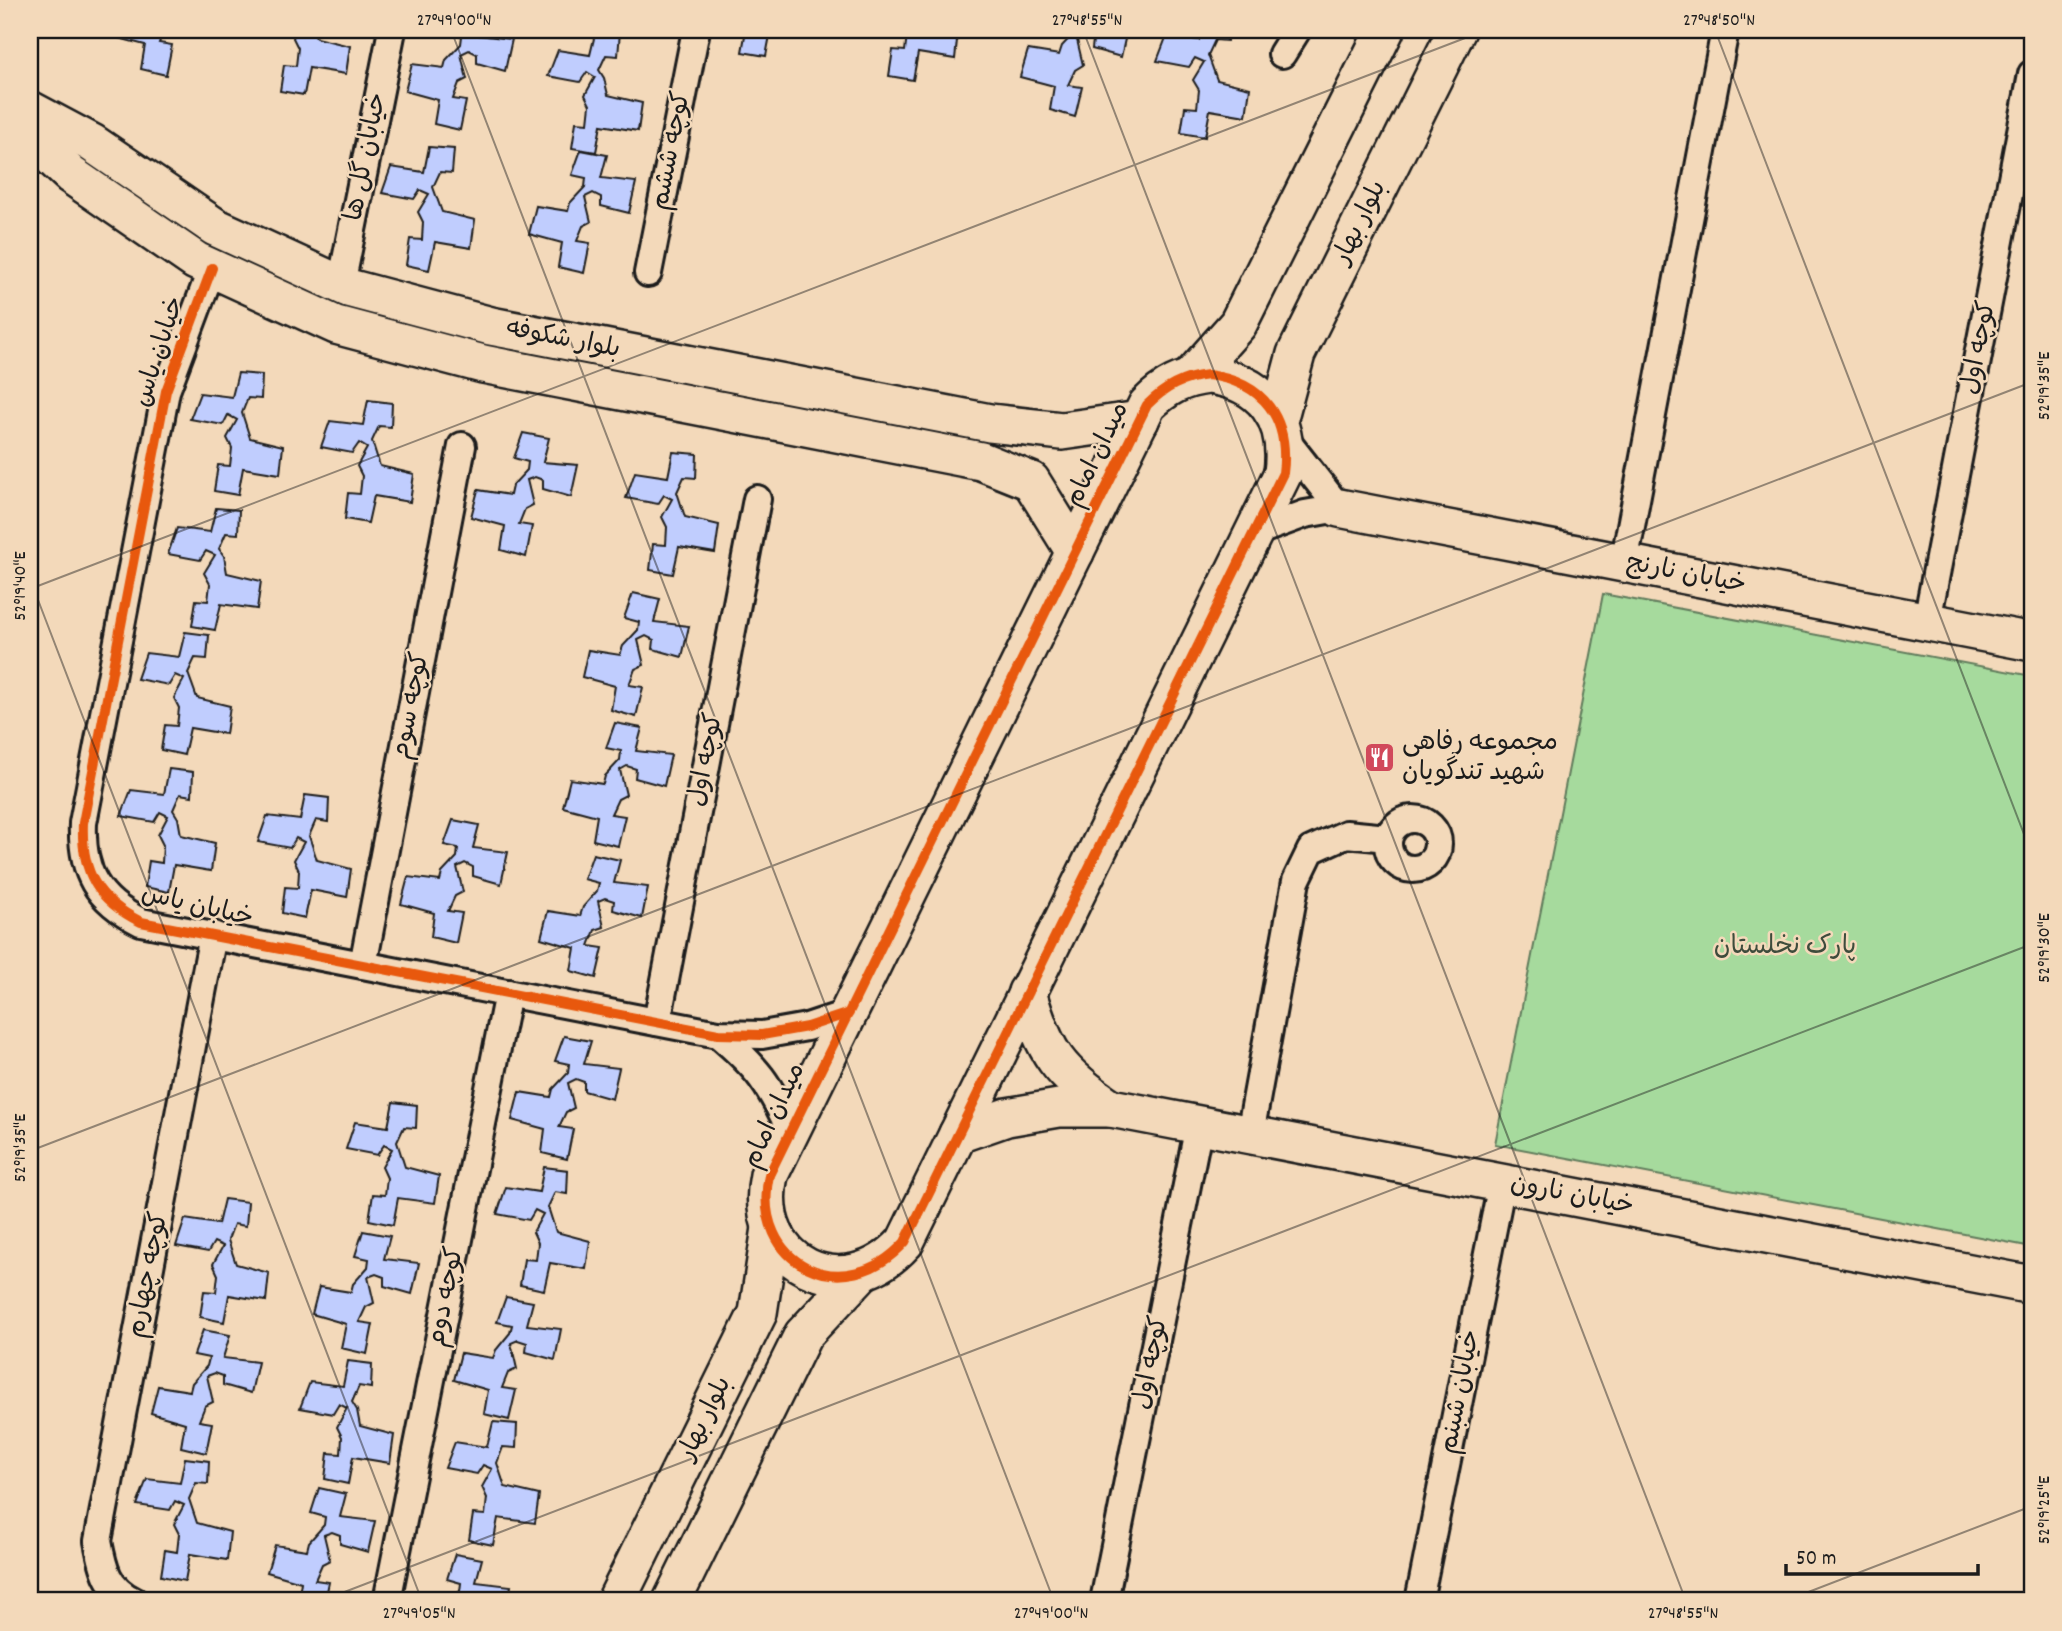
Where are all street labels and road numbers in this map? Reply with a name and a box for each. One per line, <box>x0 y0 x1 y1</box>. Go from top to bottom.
street label: کوچه ششم <box>642 88 702 214</box>
street label: خیابان گل ها <box>336 90 398 224</box>
street label: بلوار بهار <box>1324 175 1397 273</box>
street label: خیابان یاس <box>125 292 195 412</box>
street label: کوچه اول <box>1953 298 2007 398</box>
street label: بلوار شکوفه <box>503 311 623 369</box>
street label: میدان امام <box>1057 396 1139 514</box>
street label: خیابان نارنج <box>1623 545 1749 605</box>
street label: کوچه سوم <box>384 649 440 763</box>
street label: کوچه اول <box>680 710 734 810</box>
street label: خیابان یاس <box>137 876 257 938</box>
street label: میدان امام <box>734 1057 816 1175</box>
street label: خیابان نارون <box>1507 1166 1637 1226</box>
street label: کوچه چهارم <box>119 1209 179 1341</box>
street label: کوچه دوم <box>419 1244 475 1350</box>
street label: کوچه اول <box>1125 1313 1179 1413</box>
street label: خیابان شبنم <box>1431 1327 1491 1457</box>
street label: بلوار بهار <box>669 1371 742 1469</box>

